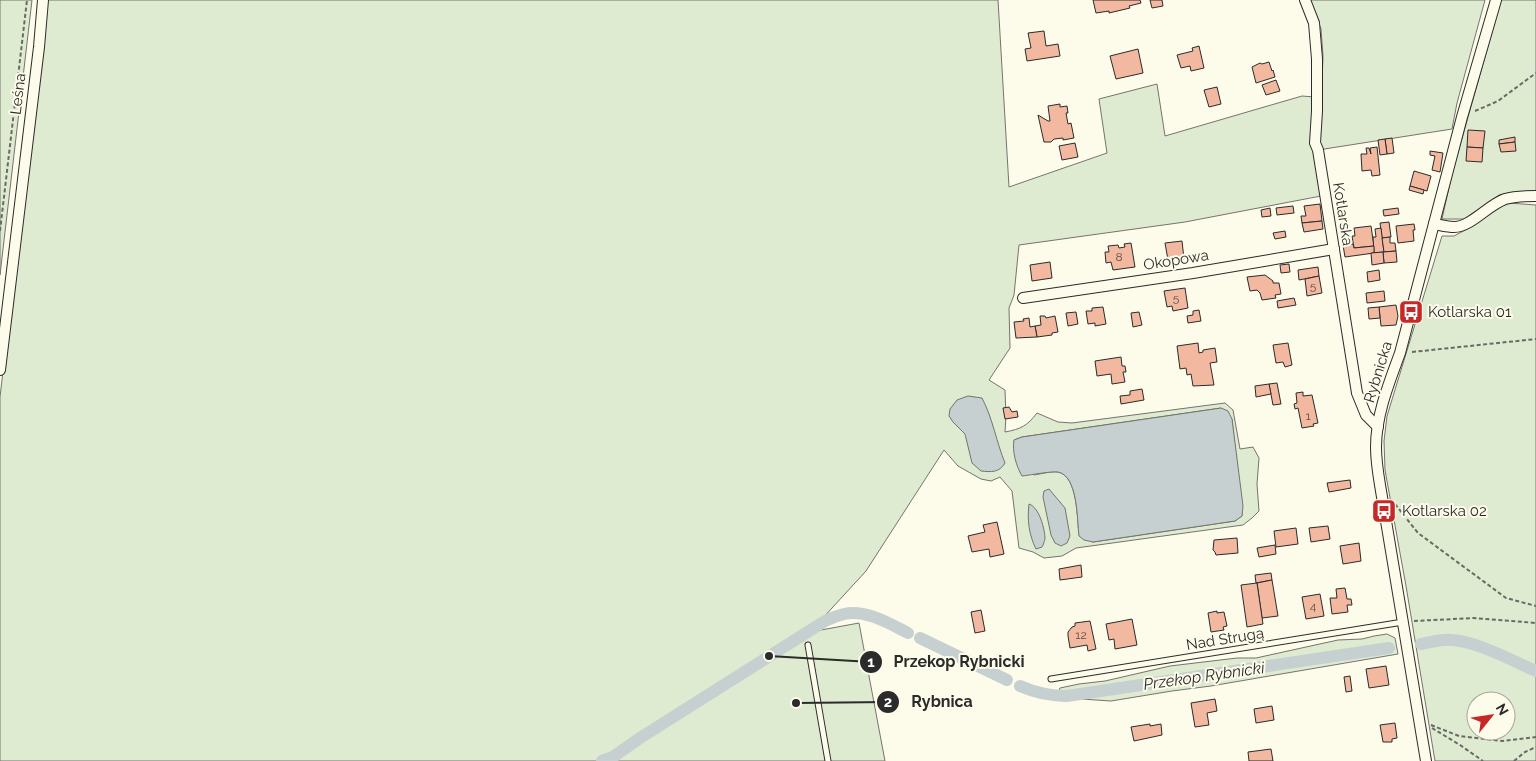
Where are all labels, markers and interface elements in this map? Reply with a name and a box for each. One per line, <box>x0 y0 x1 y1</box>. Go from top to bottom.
street label: Leśna <box>7 72 29 116</box>
street label: Kotlarska <box>1329 181 1357 247</box>
street label: Okopowa <box>1142 246 1210 274</box>
house number: 8 <box>1115 250 1123 264</box>
house number: 5 <box>1310 279 1317 293</box>
house number: 5 <box>1173 291 1180 305</box>
bus stop icon: Kotlarska 01 <box>1398 299 1424 325</box>
place label: Kotlarska 01 <box>1428 303 1512 321</box>
street label: Rybnicka <box>1360 339 1396 405</box>
house number: 1 <box>1305 409 1311 423</box>
bus stop icon: Kotlarska 02 <box>1371 498 1397 524</box>
place label: Kotlarska 02 <box>1402 502 1487 520</box>
house number: 4 <box>1310 599 1317 613</box>
street label: Nad Strugą <box>1185 624 1265 654</box>
house number: 12 <box>1075 628 1087 642</box>
callout: Przekop Rybnicki <box>858 646 1034 677</box>
text: Przekop Rybnicki <box>894 652 1024 671</box>
text: 1 <box>867 653 875 671</box>
water label: Przekop Rybnicki <box>1142 658 1266 694</box>
callout: Rybnica <box>876 686 982 717</box>
north arrow <box>1466 691 1516 741</box>
text: Rybnica <box>911 692 973 711</box>
text: 2 <box>884 693 892 711</box>
text: N <box>1493 701 1512 718</box>

